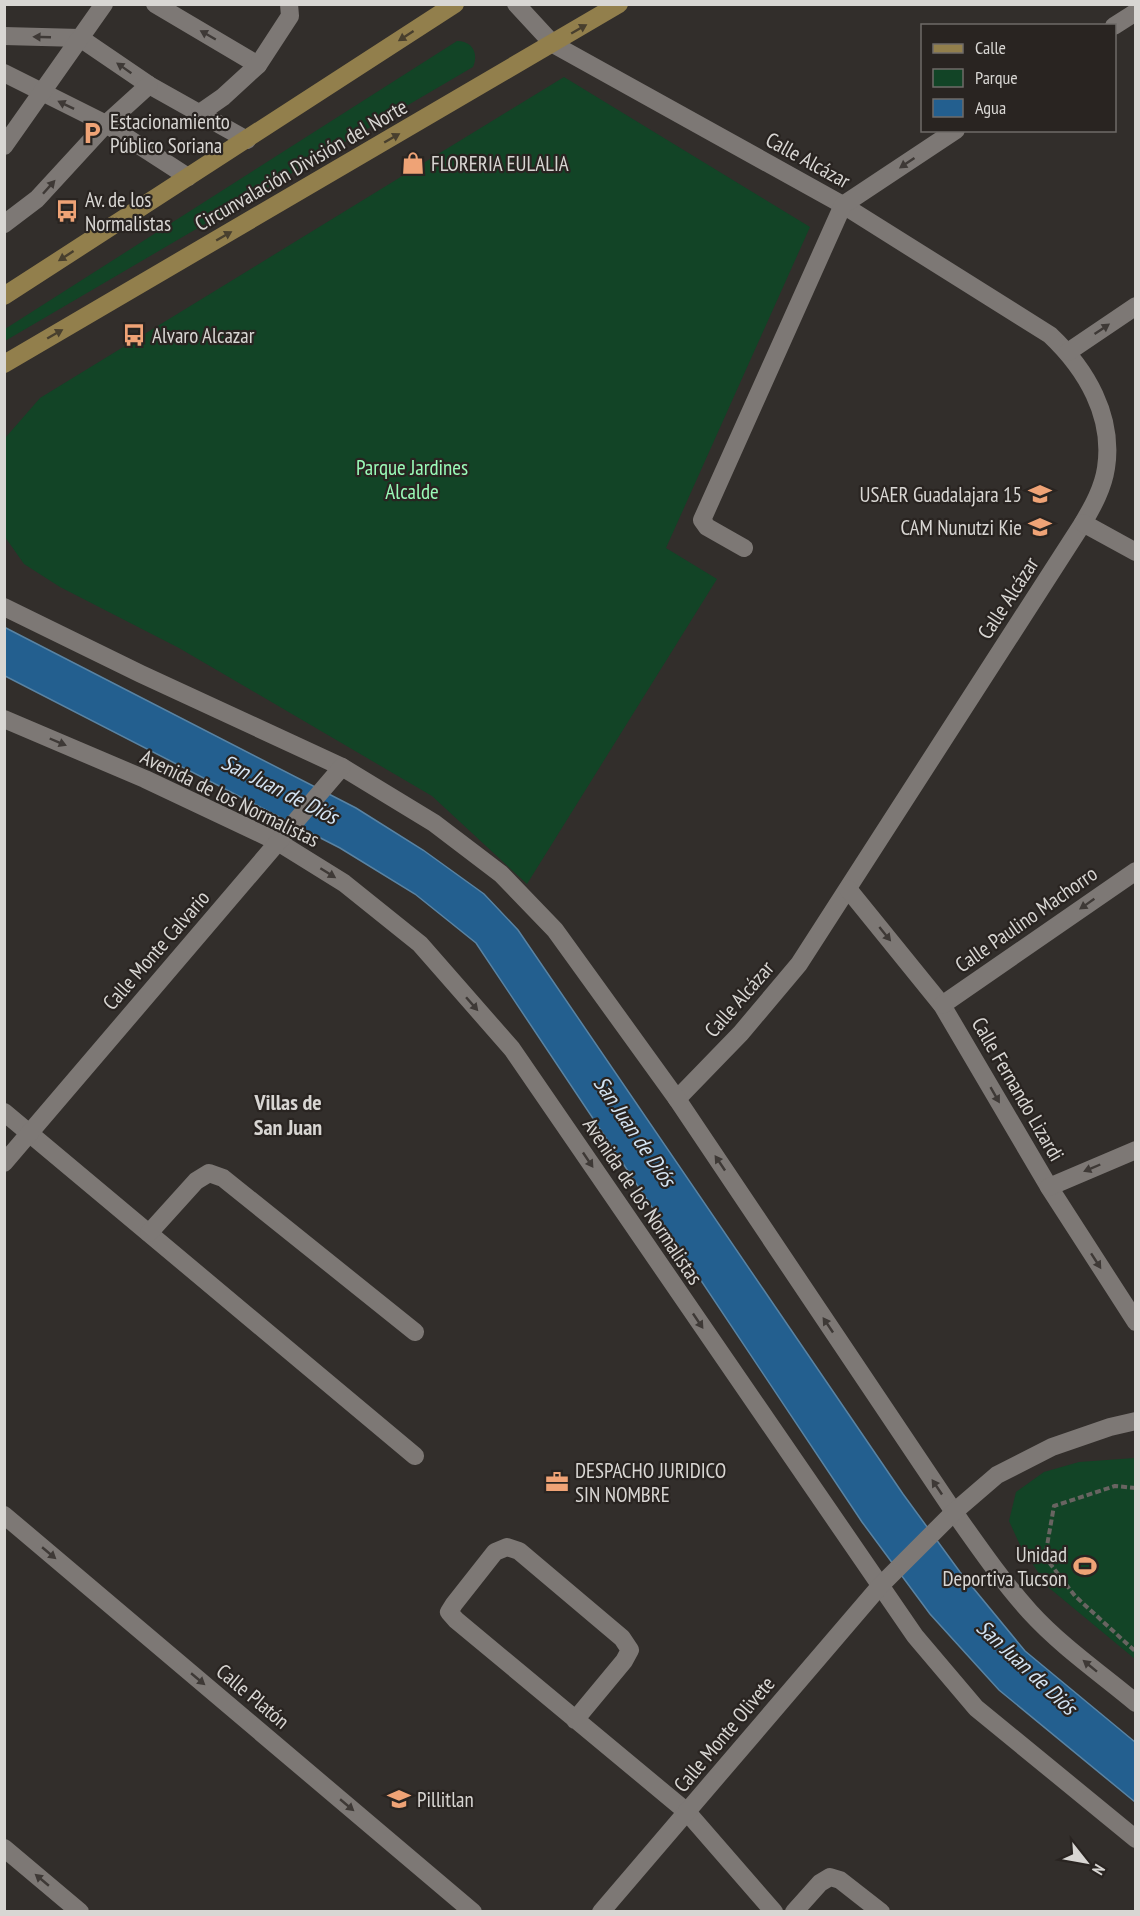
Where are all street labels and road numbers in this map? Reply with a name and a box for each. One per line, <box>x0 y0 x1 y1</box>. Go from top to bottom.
street label: Circunvalación División del Norte <box>190 93 412 237</box>
street label: Calle Alcázar <box>761 126 855 194</box>
street label: Calle Alcázar <box>971 552 1045 644</box>
street label: Avenida de los Normalistas <box>136 743 324 853</box>
street label: Calle Paulino Machorro <box>950 860 1102 978</box>
street label: Calle Monte Calvario <box>97 885 215 1015</box>
street label: Calle Alcázar <box>698 955 780 1043</box>
street label: Calle Fernando Lizardi <box>966 1012 1070 1166</box>
street label: Avenida de los Normalistas <box>577 1112 709 1290</box>
street label: Calle Platón <box>211 1658 295 1734</box>
street label: Calle Monte Olivete <box>668 1670 780 1798</box>

